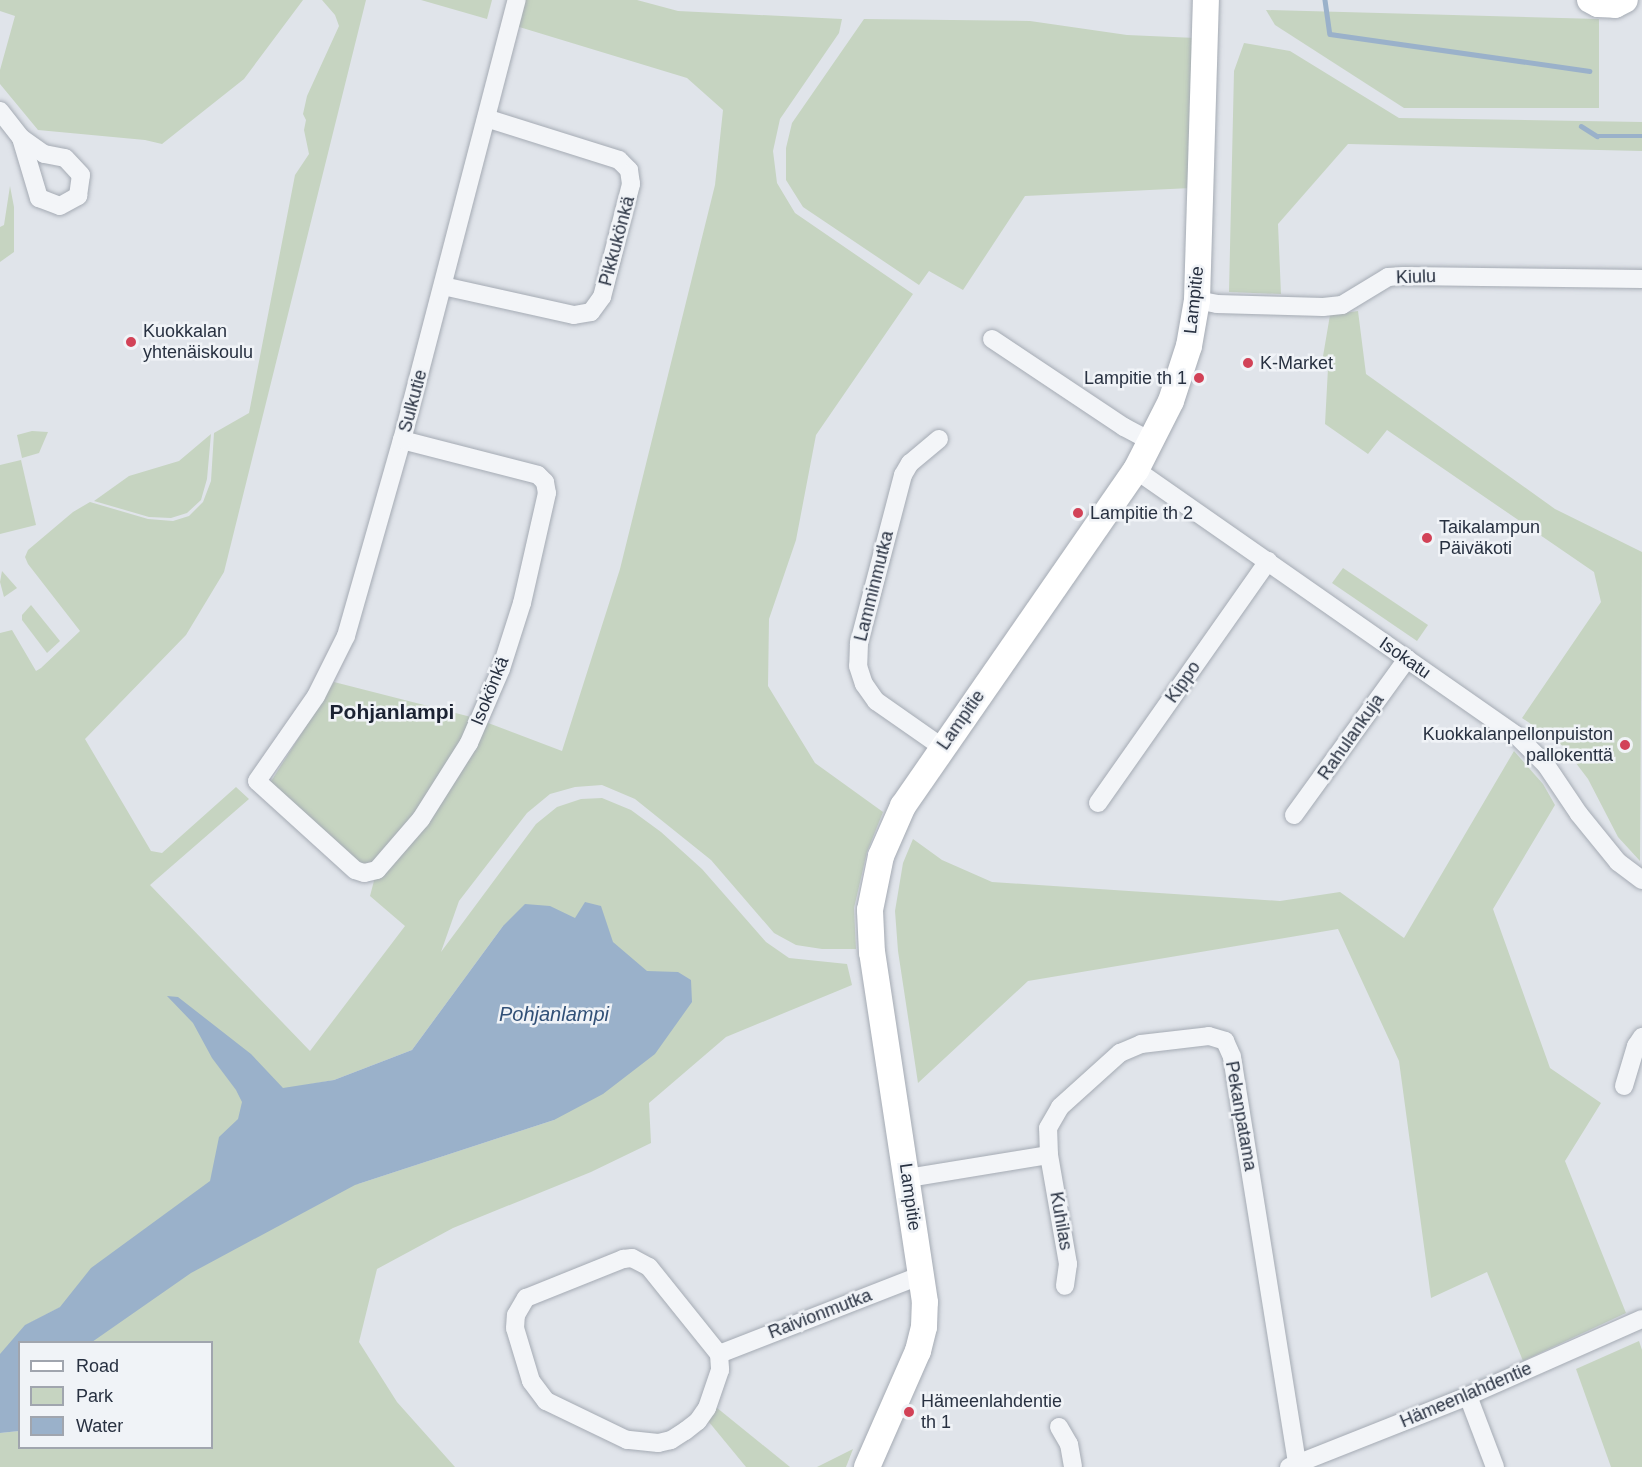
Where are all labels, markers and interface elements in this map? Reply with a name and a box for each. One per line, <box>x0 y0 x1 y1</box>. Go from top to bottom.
street label: Pikkukönkä <box>595 194 639 288</box>
street label: Lampitie <box>1180 265 1208 335</box>
street label: Kiulu <box>1396 266 1436 288</box>
place label: Kuokkalan yhtenäiskoulu <box>143 321 253 364</box>
marker: Kuokkalan yhtenäiskoulu <box>124 335 138 349</box>
place label: K-Market <box>1260 352 1333 374</box>
marker: K-Market <box>1241 356 1255 370</box>
street label: Sulkutie <box>394 367 432 435</box>
place label: Lampitie th 1 <box>1084 367 1187 389</box>
marker: Lampitie th 1 <box>1192 371 1206 385</box>
place label: Lampitie th 2 <box>1090 502 1193 524</box>
marker: Lampitie th 2 <box>1071 506 1085 520</box>
place label: Taikalampun Päiväkoti <box>1439 517 1540 560</box>
street label: Lamminmutka <box>850 529 898 643</box>
marker: Taikalampun Päiväkoti <box>1420 531 1434 545</box>
street label: Isokatu <box>1375 633 1435 683</box>
street label: Isokönkä <box>466 654 514 728</box>
street label: Kippo <box>1161 657 1205 707</box>
street label: Lampitie <box>933 686 989 754</box>
street label: Rahulankuja <box>1313 690 1389 784</box>
district label: Pohjanlampi <box>330 699 454 725</box>
place label: Kuokkalanpellonpuiston pallokenttä <box>1423 724 1613 766</box>
marker: Kuokkalanpellonpuiston pallokenttä <box>1618 738 1632 752</box>
water label: Pohjanlampi <box>499 1002 609 1026</box>
street label: Pekanpatama <box>1221 1059 1261 1173</box>
street label: Lampitie <box>895 1162 925 1232</box>
street label: Kuhilas <box>1045 1190 1077 1252</box>
street label: Raivionmutka <box>765 1284 875 1344</box>
legend <box>18 1341 213 1449</box>
text: Road <box>76 1356 119 1376</box>
street label: Hämeenlahdentie <box>1397 1357 1535 1433</box>
text: Park <box>76 1386 113 1406</box>
place label: Hämeenlahdentie th 1 <box>921 1391 1062 1434</box>
marker: Hämeenlahdentie th 1 <box>902 1405 916 1419</box>
text: Water <box>76 1416 123 1436</box>

